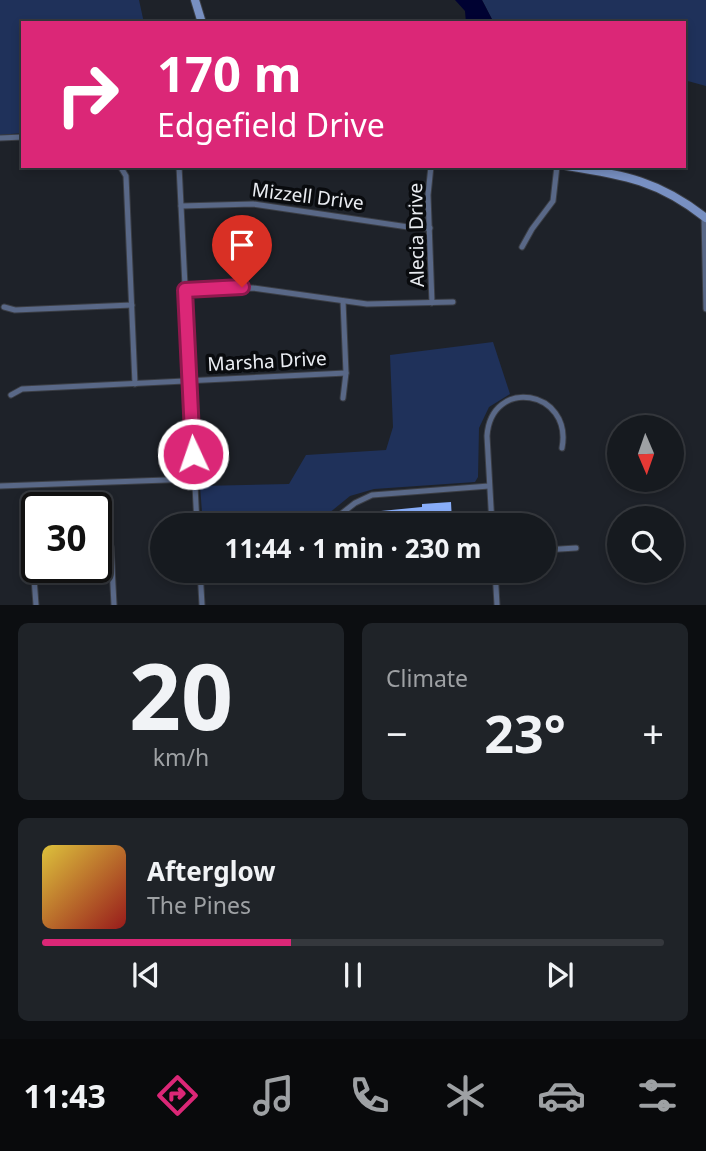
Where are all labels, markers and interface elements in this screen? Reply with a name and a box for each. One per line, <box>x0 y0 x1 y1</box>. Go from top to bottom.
text: 170 m <box>157 40 302 106</box>
icon: right <box>42 49 133 140</box>
text: Edgefield Drive <box>157 103 385 146</box>
street label: Mizzell Drive <box>251 176 365 216</box>
street label: Alecia Drive <box>402 183 430 287</box>
pin <box>212 215 272 287</box>
icon: arrive <box>223 226 261 264</box>
street label: Marsha Drive <box>207 345 327 377</box>
north arrow <box>607 415 684 492</box>
map controls <box>607 415 684 583</box>
position arrow <box>156 417 230 491</box>
speed limit sign: 30 <box>21 492 112 583</box>
button: search <box>607 506 684 583</box>
text: 11:44 · 1 min · 230 m <box>225 530 481 566</box>
text: 20 <box>129 633 233 757</box>
text: Climate <box>386 662 468 694</box>
text: 23° <box>484 697 566 768</box>
text: − <box>386 707 408 759</box>
text: + <box>642 707 664 759</box>
text: km/h <box>153 741 209 773</box>
text: Afterglow <box>147 853 275 889</box>
text: The Pines <box>147 889 251 921</box>
icon: previous <box>127 956 165 994</box>
icon: pause <box>334 956 372 994</box>
icon: next <box>541 956 579 994</box>
icon: directions <box>153 1071 202 1120</box>
icon: music <box>249 1071 298 1120</box>
icon: phone <box>345 1071 394 1120</box>
icon: climate <box>441 1071 490 1120</box>
icon: car <box>537 1071 586 1120</box>
icon: filters <box>633 1071 682 1120</box>
text: 11:43 <box>24 1074 106 1117</box>

